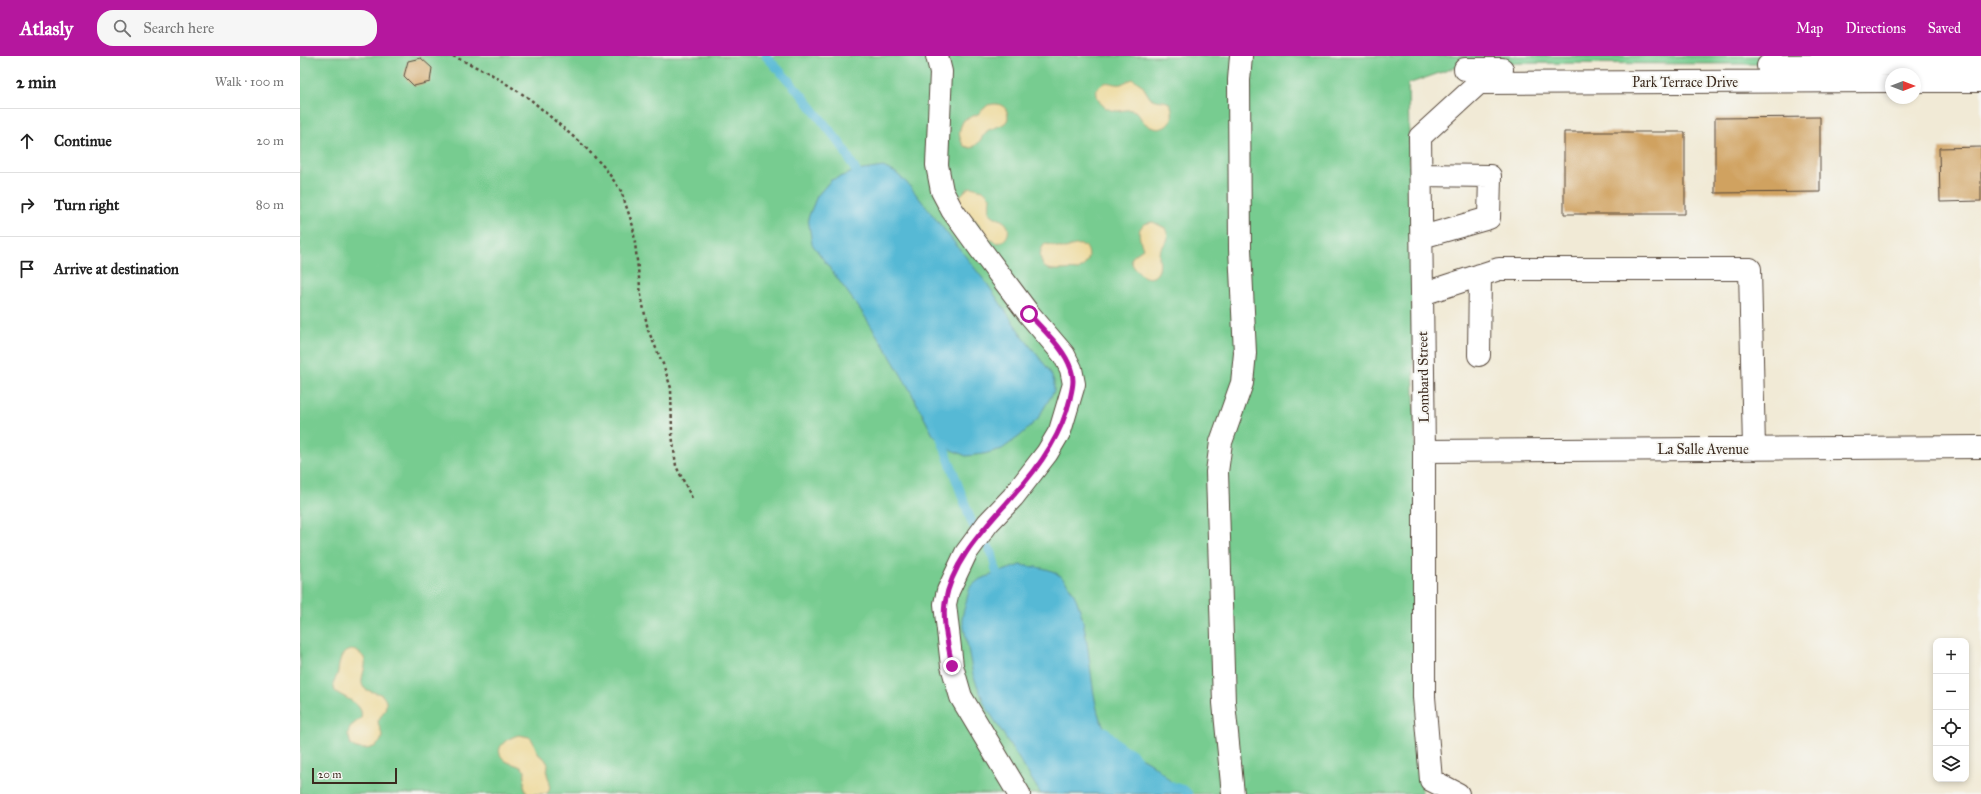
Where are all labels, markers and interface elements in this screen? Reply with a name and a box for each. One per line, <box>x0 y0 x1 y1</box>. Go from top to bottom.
search box <box>97 10 377 46</box>
text: Atlasly <box>20 17 73 40</box>
icon: search <box>111 17 133 39</box>
text: Search here <box>143 19 214 37</box>
text: Map <box>1796 20 1823 37</box>
text: Directions <box>1845 20 1906 37</box>
text: Saved <box>1928 20 1961 37</box>
north arrow <box>1885 68 1921 104</box>
text: 2 min <box>16 72 56 93</box>
text: Walk · 100 m <box>215 74 284 90</box>
street label: Park Terrace Drive <box>1632 74 1738 91</box>
icon: ahead <box>16 130 38 152</box>
text: Continue <box>54 132 112 150</box>
text: 20 m <box>256 133 284 149</box>
icon: right <box>16 194 38 216</box>
text: Turn right <box>54 196 119 214</box>
text: 80 m <box>256 197 284 213</box>
icon: arrive <box>16 258 38 280</box>
text: Arrive at destination <box>54 260 179 278</box>
route start <box>1020 305 1038 323</box>
street label: Lombard Street <box>1414 331 1433 423</box>
street label: La Salle Avenue <box>1657 441 1749 458</box>
map controls <box>1933 638 1969 782</box>
button: + <box>1933 638 1969 674</box>
route end <box>943 657 961 675</box>
button: − <box>1933 674 1969 710</box>
button: locate <box>1933 710 1969 746</box>
button: layers <box>1933 746 1969 782</box>
scale bar <box>312 766 397 785</box>
text: 20 m <box>318 768 341 781</box>

